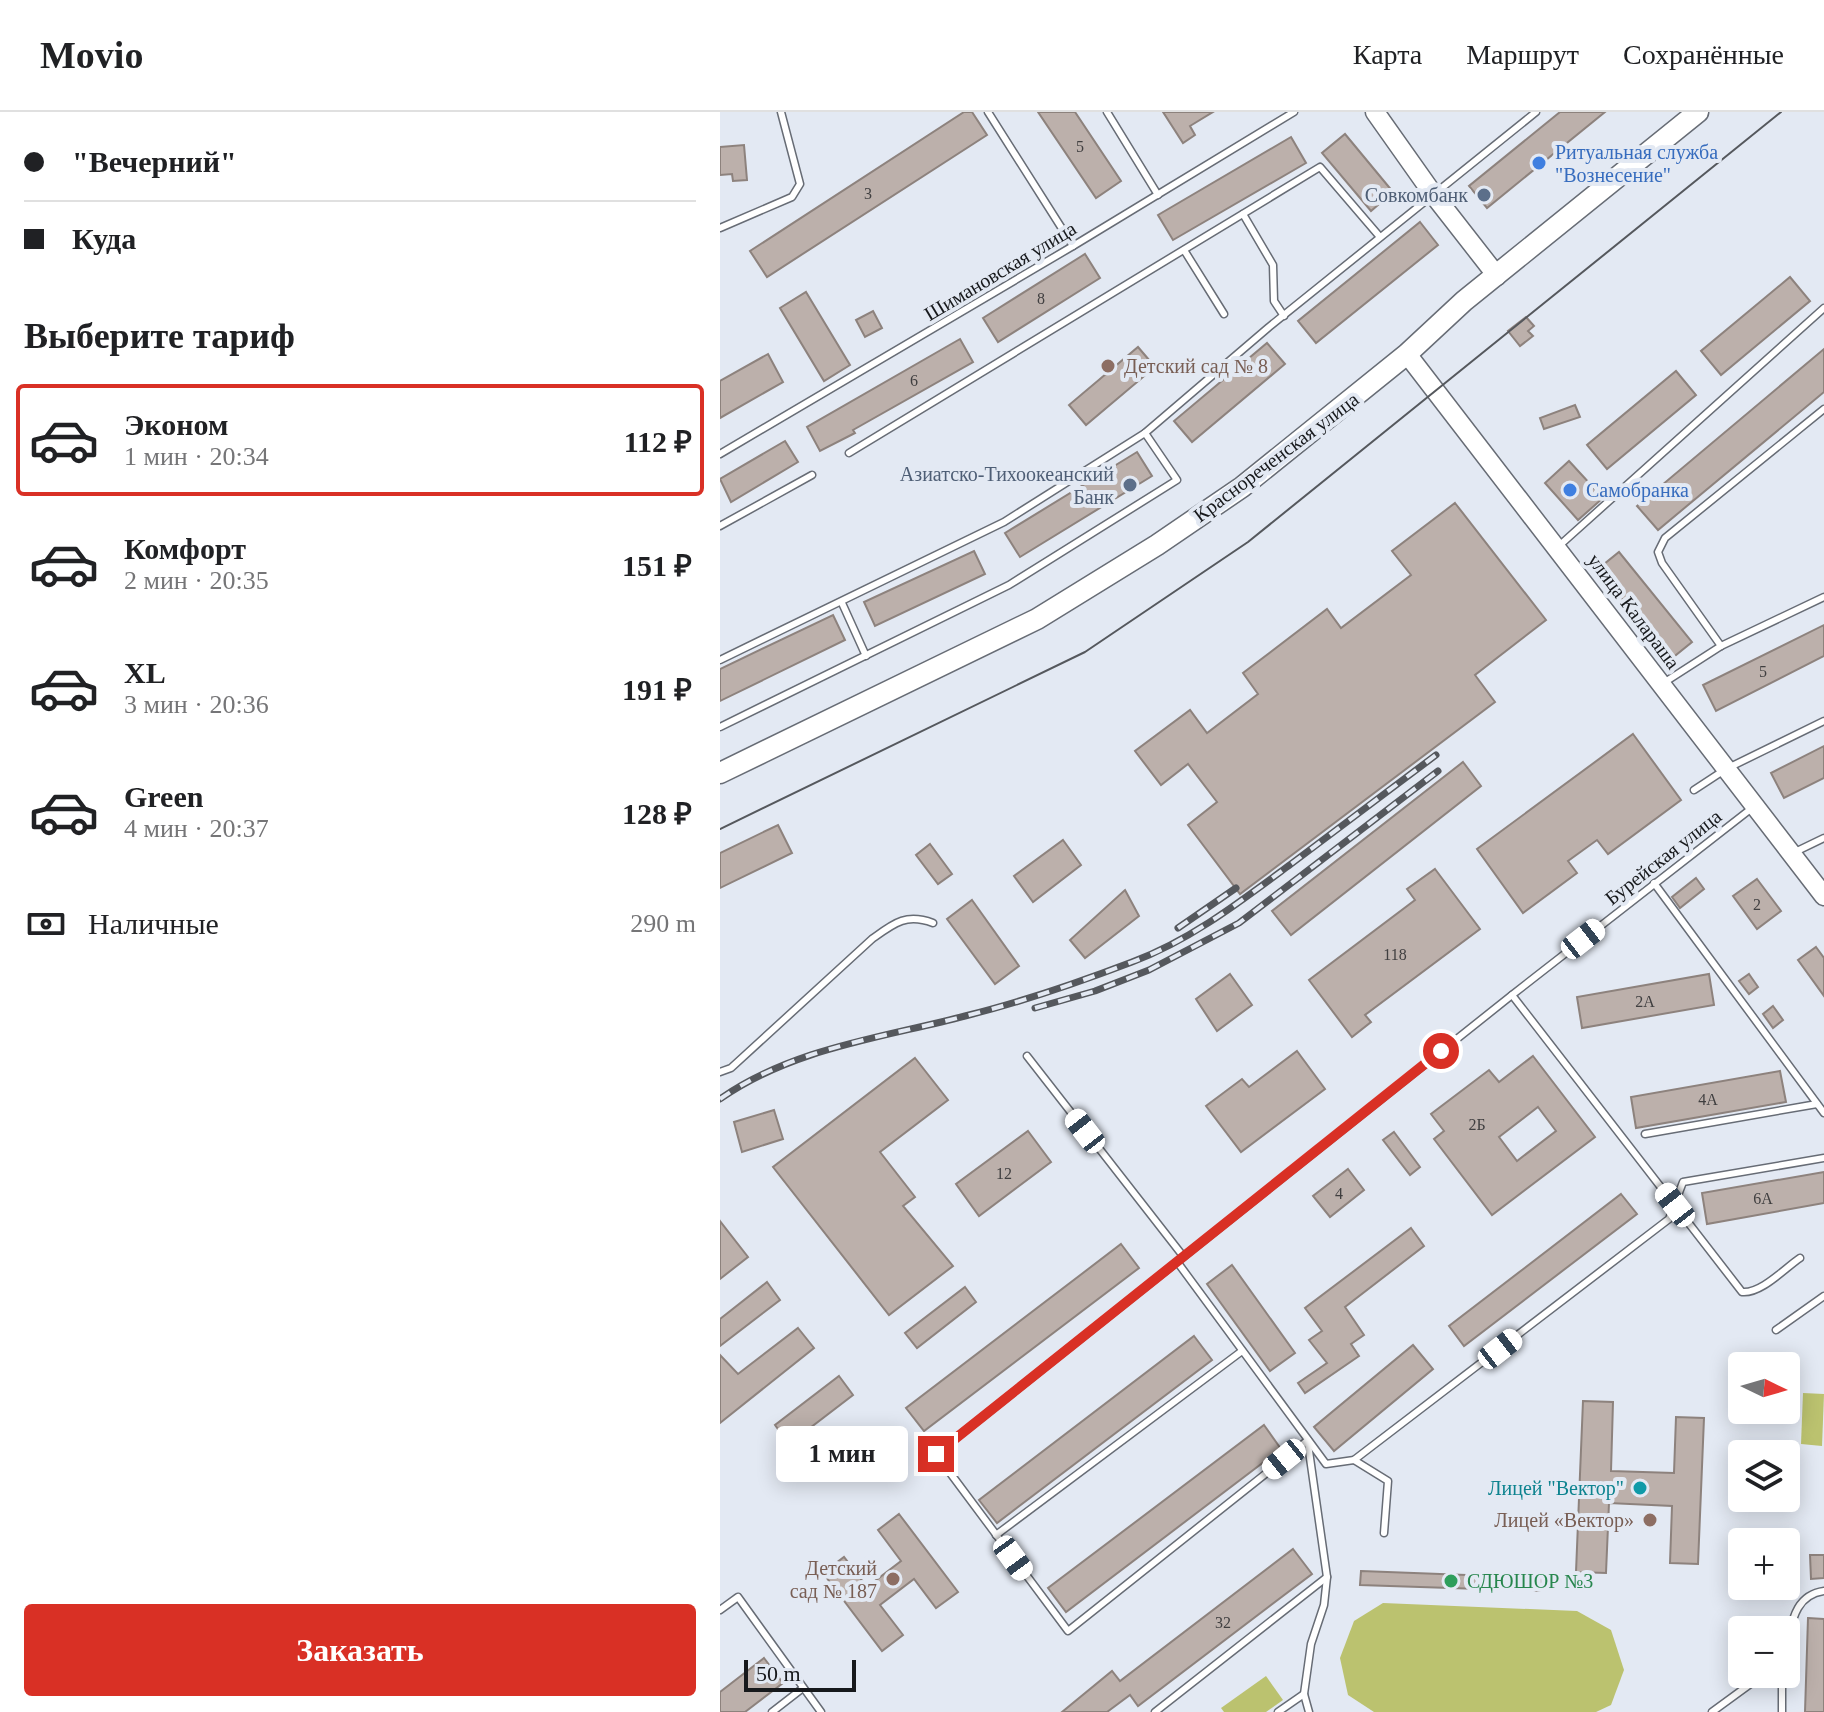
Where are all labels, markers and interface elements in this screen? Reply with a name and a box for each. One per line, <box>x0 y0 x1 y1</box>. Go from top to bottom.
text: Movio <box>40 34 143 76</box>
text: Карта <box>1353 39 1422 70</box>
text: Маршрут <box>1466 39 1579 70</box>
text: Сохранённые <box>1623 39 1784 70</box>
house number: 5 <box>1076 138 1084 155</box>
place label: Ритуальная служба "Вознесение" <box>1555 141 1718 186</box>
text: "Вечерний" <box>72 145 237 178</box>
marker: Ритуальная служба "Вознесение" <box>1530 154 1548 172</box>
place label: Совкомбанк <box>1365 184 1468 206</box>
house number: 3 <box>864 185 872 202</box>
marker: Совкомбанк <box>1475 186 1493 204</box>
street label: Шимановская улица <box>920 217 1080 326</box>
text: Куда <box>72 222 136 255</box>
house number: 8 <box>1037 290 1045 307</box>
text: Выберите тариф <box>24 316 295 356</box>
place label: Детский сад № 8 <box>1124 355 1268 378</box>
marker: Детский сад № 8 <box>1099 357 1117 375</box>
house number: 6 <box>910 372 918 389</box>
street label: Краснореченская улица <box>1189 388 1363 527</box>
icon: car <box>28 404 100 476</box>
text: Эконом <box>124 408 228 441</box>
text: 112 ₽ <box>624 425 692 458</box>
text: 1 мин · 20:34 <box>124 442 269 471</box>
place label: Азиатско-Тихоокеанский Банк <box>900 463 1114 508</box>
marker: Азиатско-Тихоокеанский Банк <box>1121 476 1139 494</box>
place label: Самобранка <box>1586 479 1689 502</box>
marker: Самобранка <box>1561 481 1579 499</box>
icon: car <box>28 528 100 600</box>
text: Комфорт <box>124 532 246 565</box>
text: 151 ₽ <box>622 549 692 582</box>
street label: улица Калараша <box>1583 549 1685 674</box>
text: 2 мин · 20:35 <box>124 566 269 595</box>
icon: car <box>28 652 100 724</box>
text: XL <box>124 656 166 689</box>
house number: 5 <box>1759 663 1767 680</box>
text: 191 ₽ <box>622 673 692 706</box>
text: 3 мин · 20:36 <box>124 690 269 719</box>
icon: car <box>28 776 100 848</box>
text: Green <box>124 780 203 813</box>
text: 128 ₽ <box>622 797 692 830</box>
street label: Бурейская улица <box>1601 805 1726 910</box>
text: 4 мин · 20:37 <box>124 814 269 843</box>
house number: 2 <box>1753 896 1761 913</box>
icon: cash <box>24 902 68 946</box>
text: Наличные <box>88 907 219 940</box>
text: 290 m <box>630 909 696 938</box>
car <box>1557 915 1609 963</box>
house number: 118 <box>1383 946 1407 963</box>
house number: 2А <box>1635 993 1655 1010</box>
route start <box>1423 1033 1459 1069</box>
house number: 4А <box>1698 1091 1718 1108</box>
car <box>1061 1105 1109 1157</box>
house number: 2Б <box>1468 1116 1486 1133</box>
house number: 12 <box>996 1165 1012 1182</box>
car <box>1651 1179 1699 1231</box>
house number: 4 <box>1335 1185 1343 1202</box>
house number: 6А <box>1753 1190 1773 1207</box>
car <box>1474 1325 1526 1373</box>
north arrow <box>1728 1352 1800 1424</box>
map controls <box>1728 1352 1800 1688</box>
callout: 1 мин <box>776 1426 908 1482</box>
car <box>1258 1435 1310 1483</box>
route end <box>918 1436 954 1472</box>
text: 1 мин <box>808 1439 876 1468</box>
button: layers <box>1728 1440 1800 1512</box>
place label: Лицей "Вектор" <box>1488 1477 1624 1500</box>
marker: Лицей "Вектор" <box>1631 1479 1649 1497</box>
place label: Лицей «Вектор» <box>1494 1509 1634 1532</box>
marker: Лицей «Вектор» <box>1641 1511 1659 1529</box>
button: + <box>1728 1528 1800 1600</box>
car <box>989 1532 1037 1584</box>
place label: Детский сад № 187 <box>790 1557 877 1603</box>
marker: Детский сад № 187 <box>884 1570 902 1588</box>
place label: СДЮШОР №3 <box>1467 1570 1593 1593</box>
marker: СДЮШОР №3 <box>1442 1572 1460 1590</box>
button: Заказать <box>24 1604 696 1696</box>
house number: 32 <box>1215 1614 1231 1631</box>
button: − <box>1728 1616 1800 1688</box>
scale bar <box>744 1656 856 1692</box>
text: 50 m <box>756 1661 801 1686</box>

